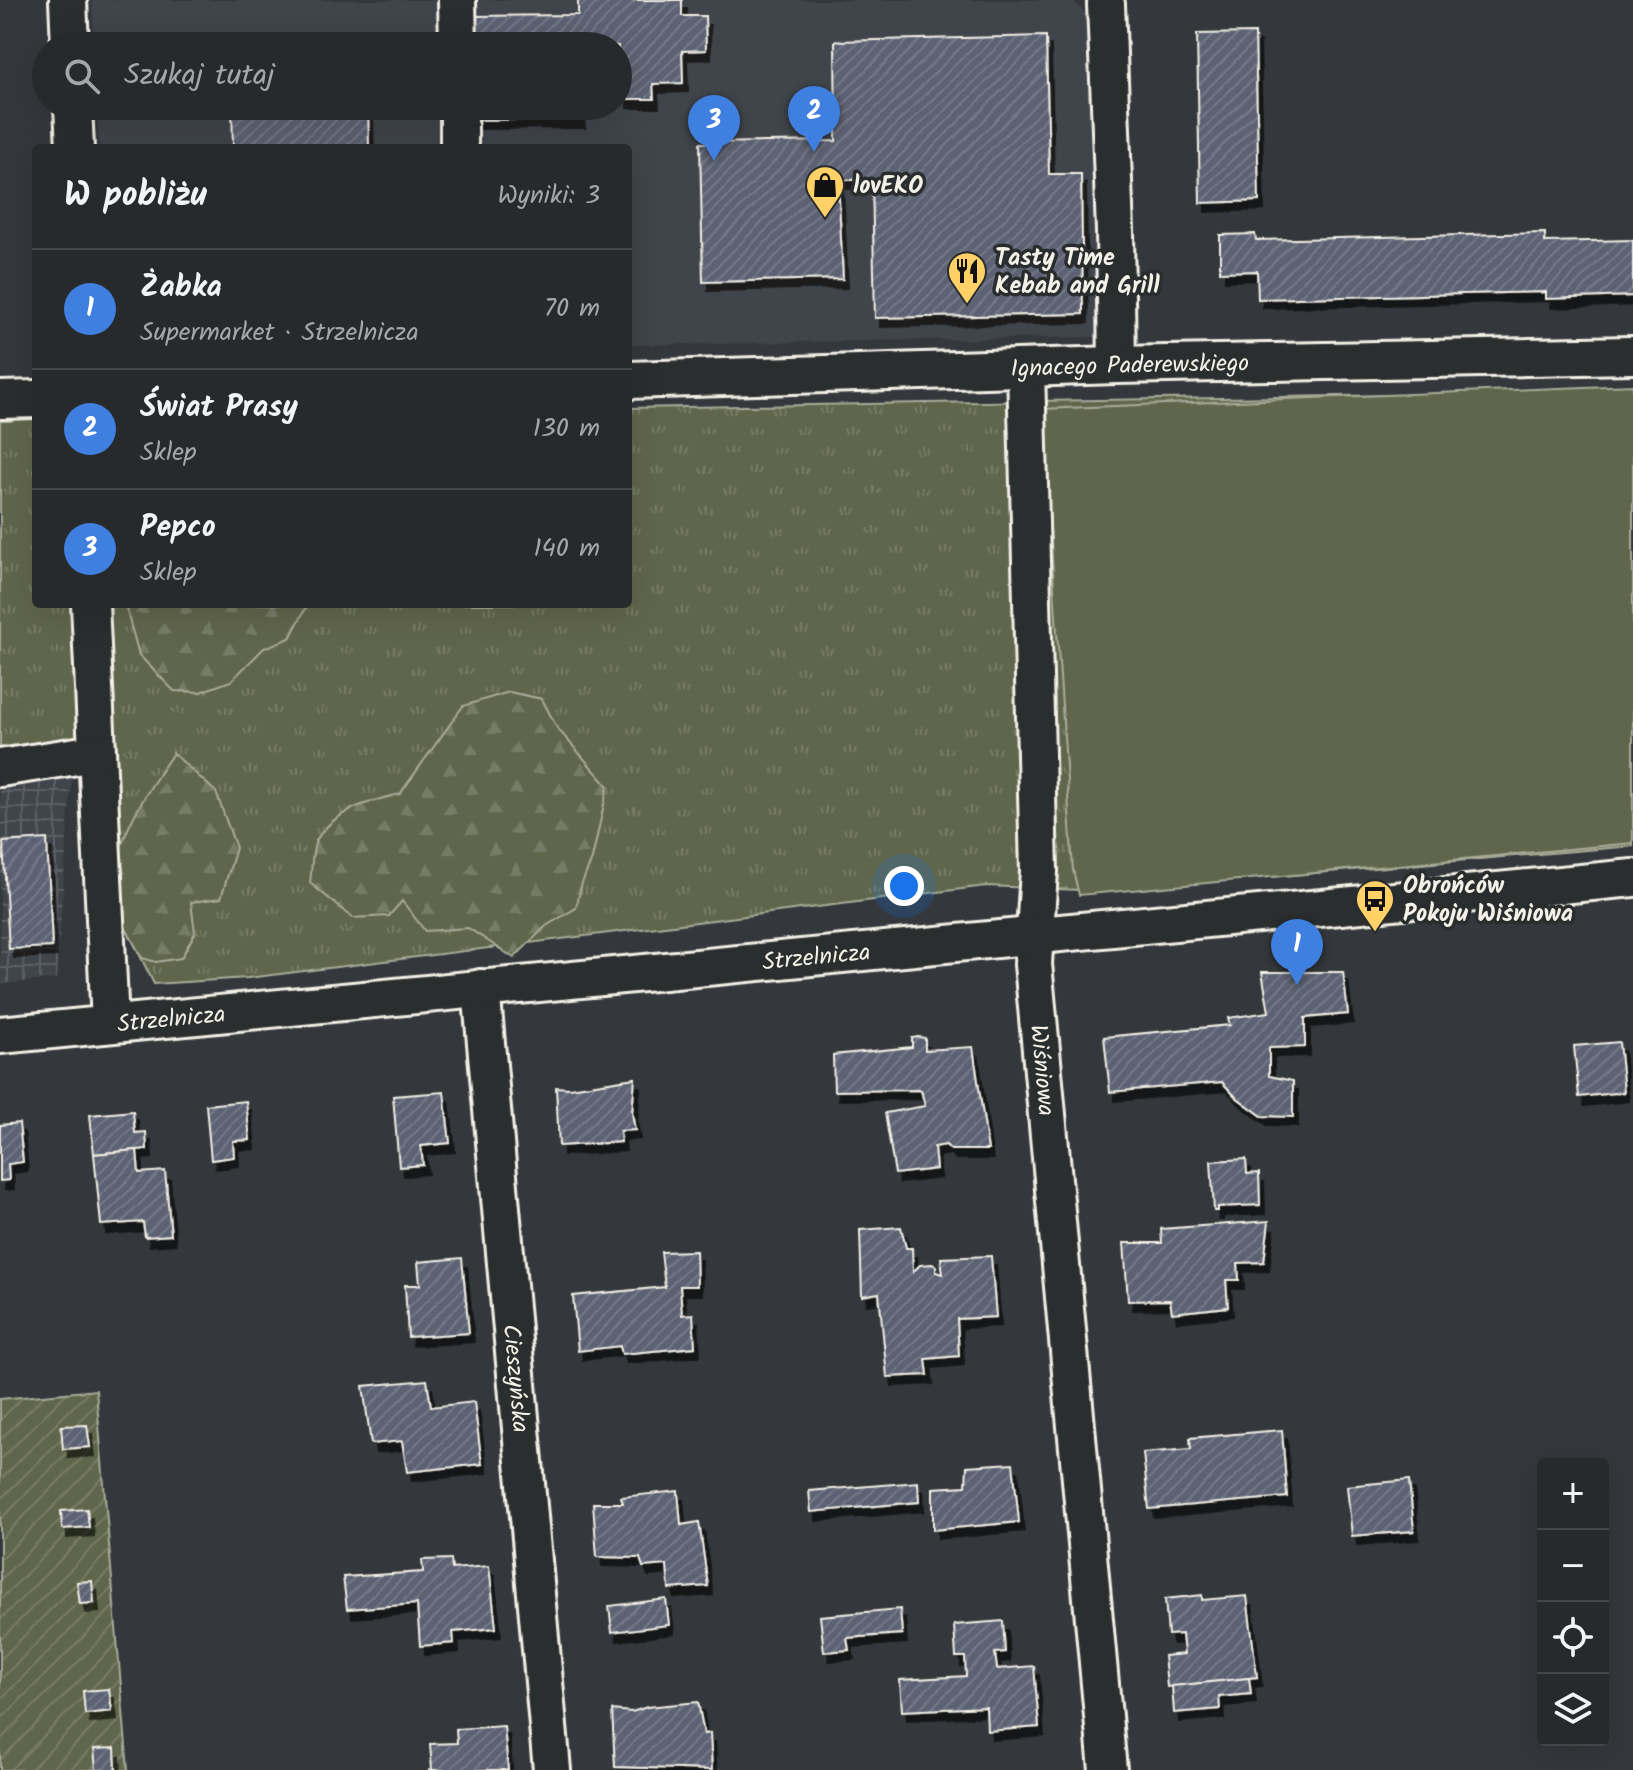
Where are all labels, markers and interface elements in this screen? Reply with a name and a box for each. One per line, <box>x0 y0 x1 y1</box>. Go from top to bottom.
search box <box>32 32 632 120</box>
text: Szukaj tutaj <box>124 52 275 100</box>
icon: search <box>60 54 104 98</box>
pin: 2 <box>788 86 840 152</box>
pin: 3 <box>688 95 740 161</box>
shop icon: lovEKO <box>804 164 846 219</box>
place label: lovEKO <box>853 167 923 206</box>
text: W pobliżu <box>64 169 207 223</box>
text: Wyniki: 3 <box>497 175 600 217</box>
place label: Tasty Time Kebab and Grill <box>995 239 1160 306</box>
restaurant icon: Tasty Time Kebab and Grill <box>946 250 988 305</box>
text: Żabka <box>140 264 222 312</box>
text: 1 <box>86 288 94 330</box>
text: 70 m <box>544 288 600 330</box>
text: Supermarket · Strzelnicza <box>140 312 419 354</box>
street label: Ignacego Paderewskiego <box>1010 344 1250 389</box>
text: Świat Prasy <box>140 384 298 432</box>
text: 2 <box>82 408 98 450</box>
text: 130 m <box>533 408 600 450</box>
text: Sklep <box>140 432 197 474</box>
text: Pepco <box>140 504 216 552</box>
text: 3 <box>83 528 97 570</box>
text: 140 m <box>533 528 600 570</box>
text: Sklep <box>140 552 197 594</box>
your location <box>884 866 924 906</box>
place label: Obrońców Pokoju Wiśniowa <box>1403 867 1573 934</box>
bus stop icon: Obrońców Pokoju Wiśniowa <box>1354 878 1396 933</box>
pin: 1 <box>1271 919 1323 985</box>
street label: Strzelnicza <box>761 933 872 983</box>
street label: Strzelnicza <box>116 995 227 1045</box>
street label: Wiśniowa <box>1018 1023 1065 1118</box>
street label: Cieszyńska <box>491 1323 539 1434</box>
map controls <box>1537 1458 1609 1746</box>
button: + <box>1537 1458 1609 1530</box>
button: − <box>1537 1530 1609 1602</box>
button: locate <box>1537 1602 1609 1674</box>
button: layers <box>1537 1674 1609 1746</box>

